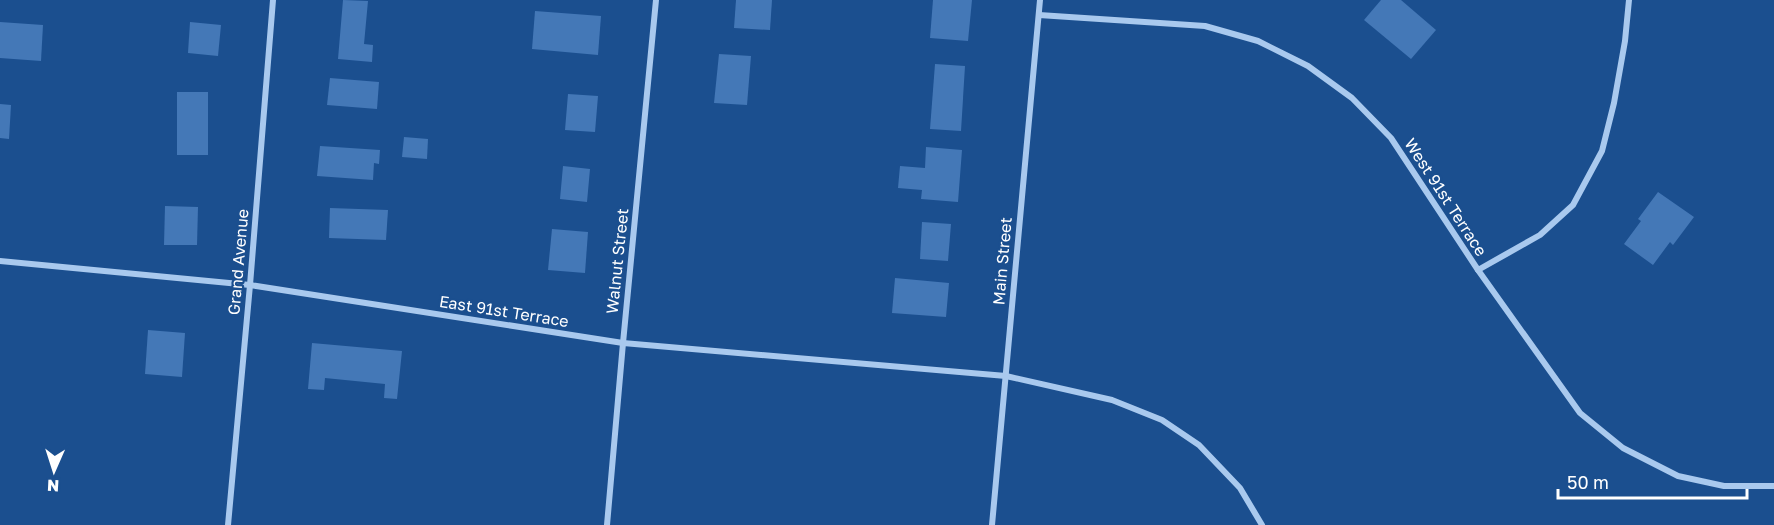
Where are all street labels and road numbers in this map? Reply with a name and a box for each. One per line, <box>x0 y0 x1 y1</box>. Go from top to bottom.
street label: West 91st Terrace <box>1400 134 1492 260</box>
street label: Walnut Street <box>602 207 632 315</box>
street label: Grand Avenue <box>223 208 253 316</box>
street label: Main Street <box>988 216 1016 306</box>
street label: East 91st Terrace <box>438 291 570 331</box>

